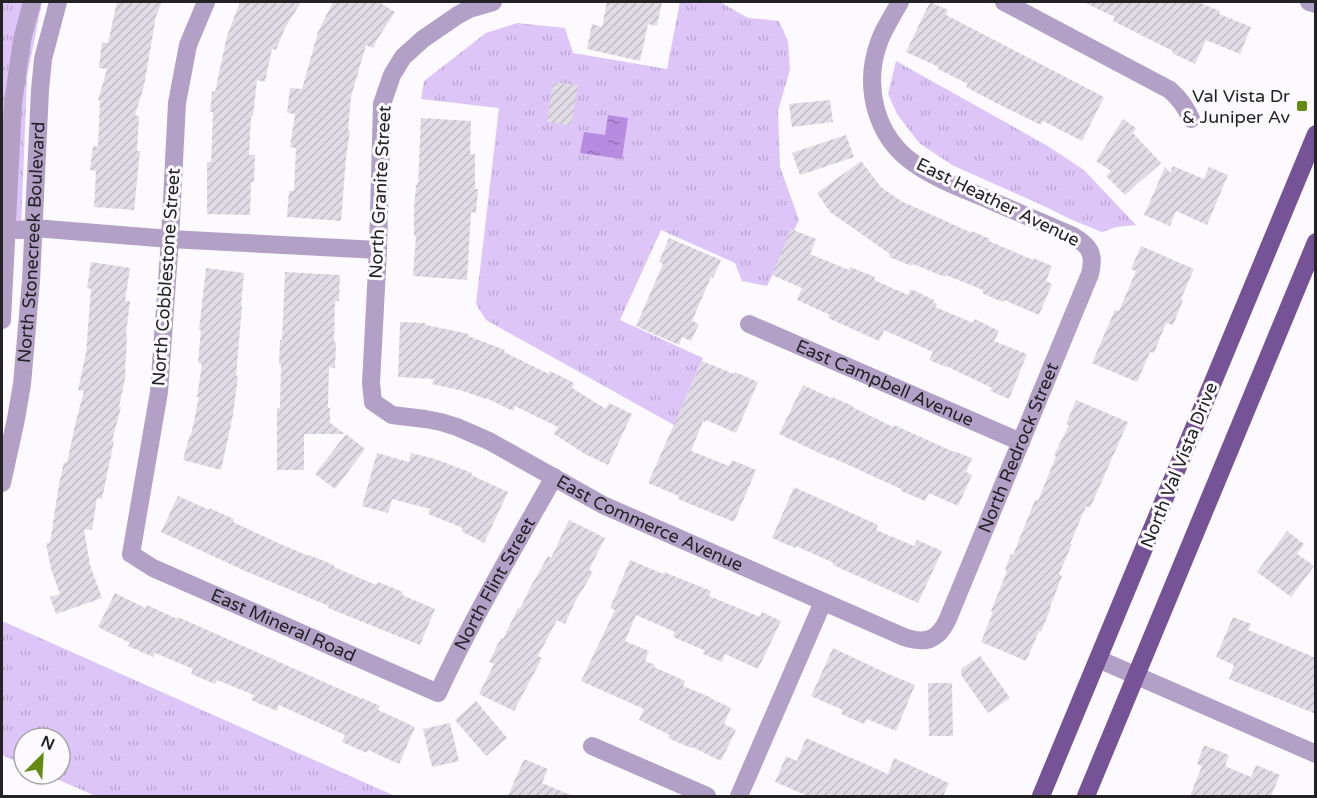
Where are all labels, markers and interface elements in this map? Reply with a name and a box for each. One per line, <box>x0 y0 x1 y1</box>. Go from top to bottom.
place label: Val Vista Dr & Juniper Av <box>1182 85 1290 128</box>
marker: Val Vista Dr & Juniper Av <box>1295 99 1309 113</box>
street label: North Granite Street <box>364 105 396 279</box>
street label: North Stonecreek Boulevard <box>13 121 49 364</box>
street label: East Heather Avenue <box>913 153 1083 251</box>
street label: North Cobblestone Street <box>147 167 185 387</box>
street label: East Campbell Avenue <box>792 335 977 431</box>
street label: North Redrock Street <box>974 359 1063 536</box>
street label: North Val Vista Drive <box>1136 379 1222 551</box>
street label: East Commerce Avenue <box>552 470 746 576</box>
street label: North Flint Street <box>449 513 540 654</box>
street label: East Mineral Road <box>207 584 359 667</box>
north arrow <box>12 726 72 786</box>
text: N <box>38 731 58 755</box>

